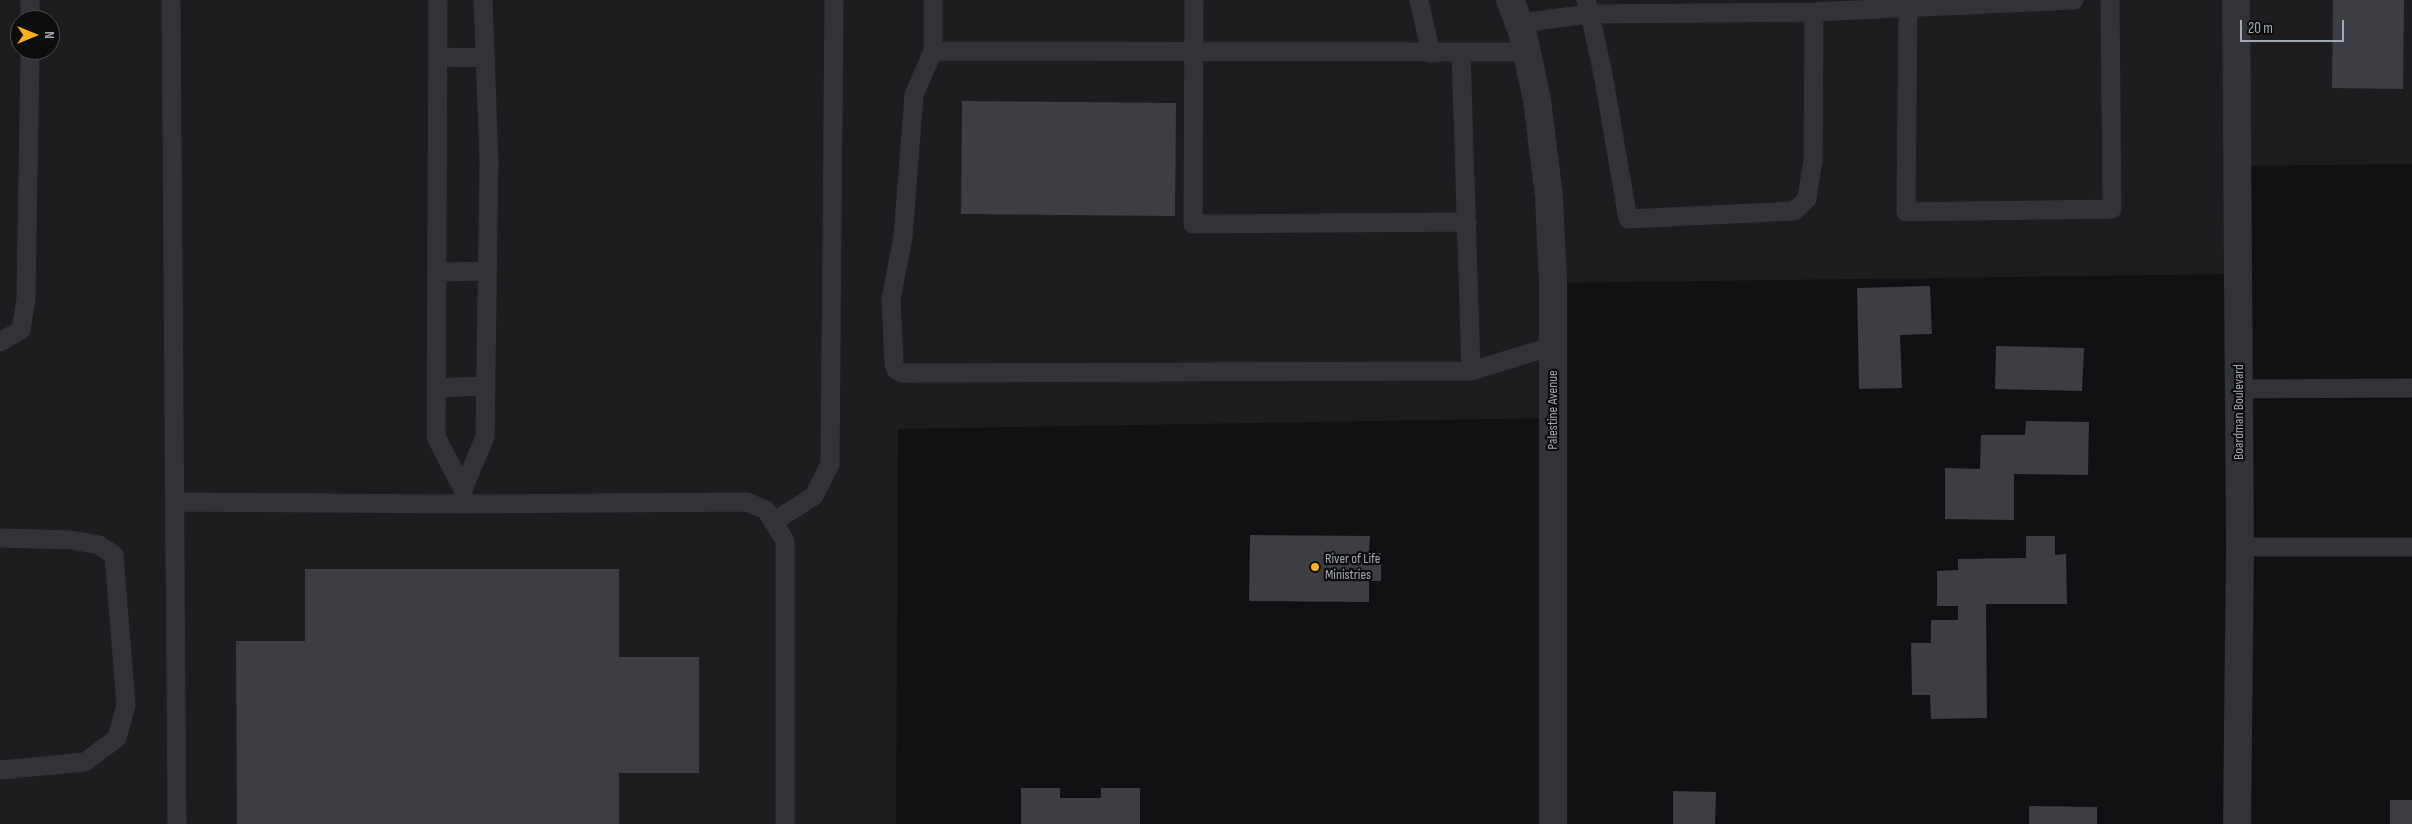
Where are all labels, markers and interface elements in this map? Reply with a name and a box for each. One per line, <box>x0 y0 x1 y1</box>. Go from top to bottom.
north arrow <box>10 10 60 60</box>
scale bar <box>2242 10 2346 42</box>
text: 20 m <box>2248 19 2273 38</box>
text: N <box>41 31 58 39</box>
street label: Boardman Boulevard <box>2231 364 2247 460</box>
street label: Palestine Avenue <box>1545 370 1561 450</box>
place label: River of Life Ministries <box>1325 551 1380 584</box>
marker: River of Life Ministries <box>1309 561 1321 573</box>

